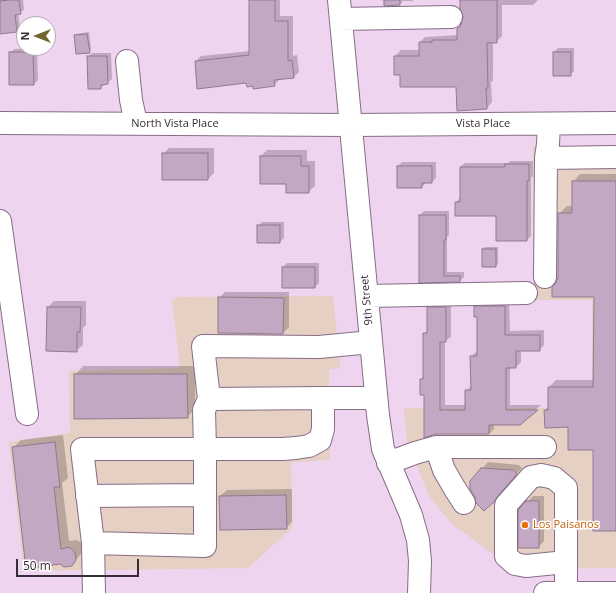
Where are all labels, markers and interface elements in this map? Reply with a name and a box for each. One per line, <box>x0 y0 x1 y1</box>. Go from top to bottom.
north arrow <box>16 16 56 56</box>
text: N <box>17 32 32 40</box>
street label: North Vista Place <box>131 117 219 131</box>
street label: Vista Place <box>456 117 510 131</box>
street label: 9th Street <box>358 274 376 326</box>
place label: Los Paisanos <box>533 518 599 532</box>
marker: Los Paisanos <box>520 520 530 530</box>
scale bar <box>18 551 141 577</box>
text: 50 m <box>23 557 51 574</box>

